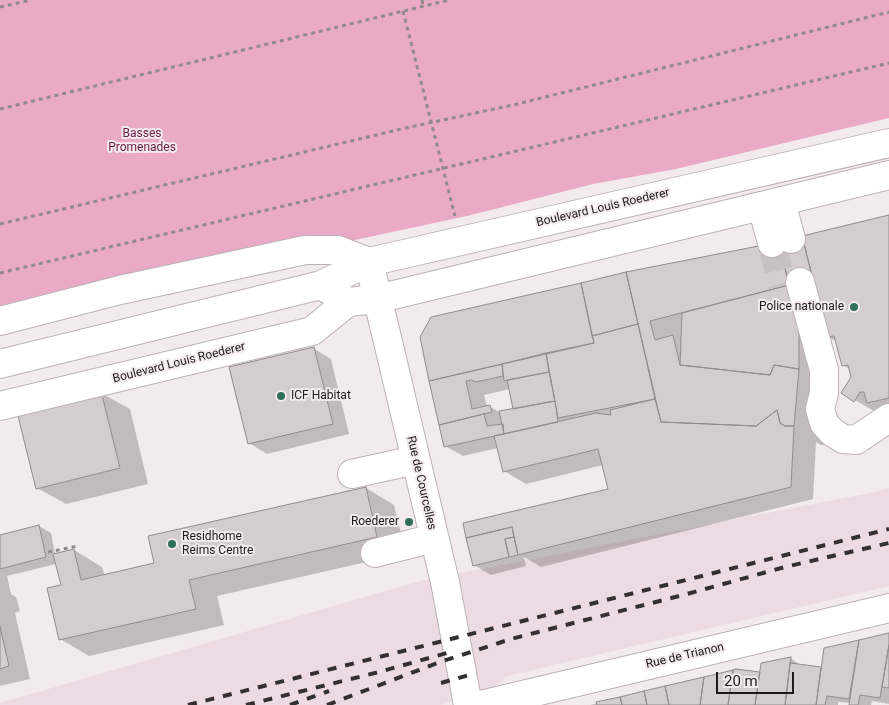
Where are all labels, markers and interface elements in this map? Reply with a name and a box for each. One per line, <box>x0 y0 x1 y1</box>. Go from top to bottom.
park label: Basses Promenades <box>108 127 176 155</box>
street label: Boulevard Louis Roederer <box>535 186 671 230</box>
place label: Police nationale <box>759 300 844 314</box>
marker: Police nationale <box>848 301 860 313</box>
street label: Boulevard Louis Roederer <box>111 340 247 386</box>
place label: ICF Habitat <box>291 389 351 403</box>
marker: ICF Habitat <box>275 390 287 402</box>
street label: Rue de Courcelles <box>403 435 439 531</box>
place label: Roederer <box>351 515 399 529</box>
marker: Roederer <box>403 516 415 528</box>
place label: Residhome Reims Centre <box>182 530 253 558</box>
marker: Residhome Reims Centre <box>166 538 178 550</box>
street label: Rue de Trianon <box>645 640 725 672</box>
scale bar <box>719 662 796 694</box>
text: 20 m <box>724 672 758 690</box>

